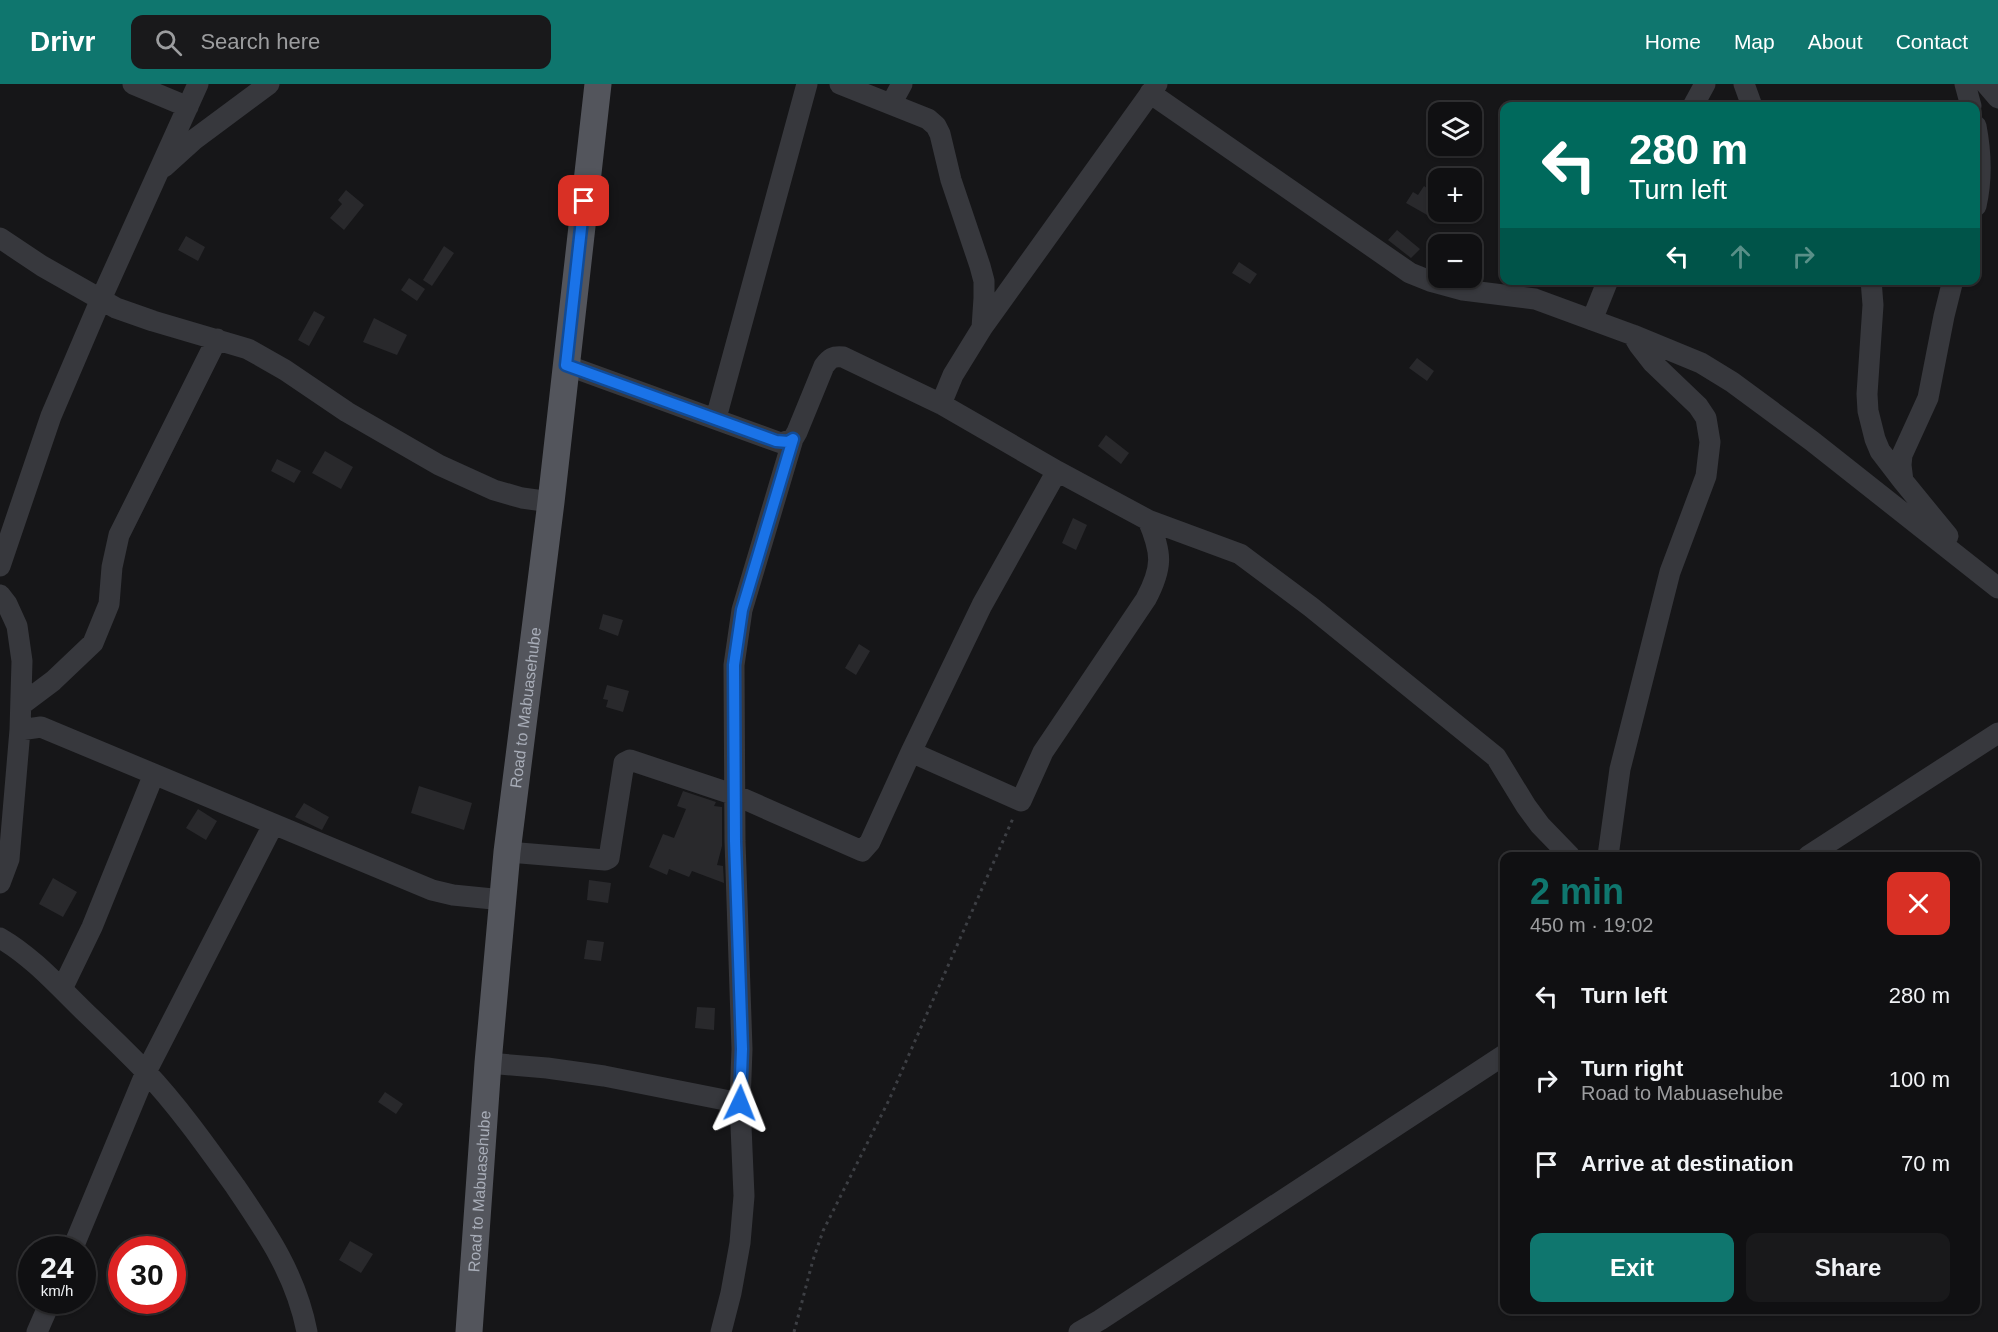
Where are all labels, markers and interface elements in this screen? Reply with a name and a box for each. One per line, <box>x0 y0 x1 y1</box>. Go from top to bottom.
search box <box>131 15 551 69</box>
text: Drivr <box>30 26 95 57</box>
icon: search <box>152 26 185 59</box>
text: Search here <box>200 29 320 54</box>
text: Home <box>1645 30 1701 53</box>
text: Map <box>1734 30 1775 53</box>
text: About <box>1808 30 1863 53</box>
text: Contact <box>1896 30 1968 53</box>
map controls <box>1428 102 1482 288</box>
button: layers <box>1428 102 1482 156</box>
icon: left <box>1530 126 1608 204</box>
text: 280 m <box>1629 126 1748 173</box>
button: + <box>1428 168 1482 222</box>
pin <box>558 175 609 226</box>
text: Turn left <box>1629 175 1727 205</box>
icon: arrive <box>567 184 600 217</box>
button: − <box>1428 234 1482 288</box>
icon: left <box>1661 240 1694 273</box>
icon: ahead <box>1724 240 1757 273</box>
icon: right <box>1787 240 1820 273</box>
street label: Road to Mabuasehube <box>507 626 544 789</box>
text: 2 min <box>1530 871 1624 912</box>
button: close <box>1887 872 1950 935</box>
text: 450 m · 19:02 <box>1530 914 1653 936</box>
icon: left <box>1530 980 1563 1013</box>
text: Turn left <box>1581 983 1667 1008</box>
text: 280 m <box>1889 983 1950 1008</box>
text: Turn right <box>1581 1056 1683 1081</box>
icon: right <box>1530 1064 1563 1097</box>
text: 100 m <box>1889 1067 1950 1092</box>
position arrow <box>708 1071 772 1135</box>
text: Road to Mabuasehube <box>1581 1082 1783 1104</box>
street label: Road to Mabuasehube <box>465 1110 494 1273</box>
icon: arrive <box>1530 1148 1563 1181</box>
text: Arrive at destination <box>1581 1151 1794 1176</box>
text: 70 m <box>1901 1151 1950 1176</box>
button: Exit <box>1530 1233 1734 1302</box>
button: Share <box>1746 1233 1950 1302</box>
speed limit sign: 30 <box>108 1236 186 1314</box>
text: 24 <box>40 1251 74 1284</box>
text: km/h <box>41 1282 73 1299</box>

